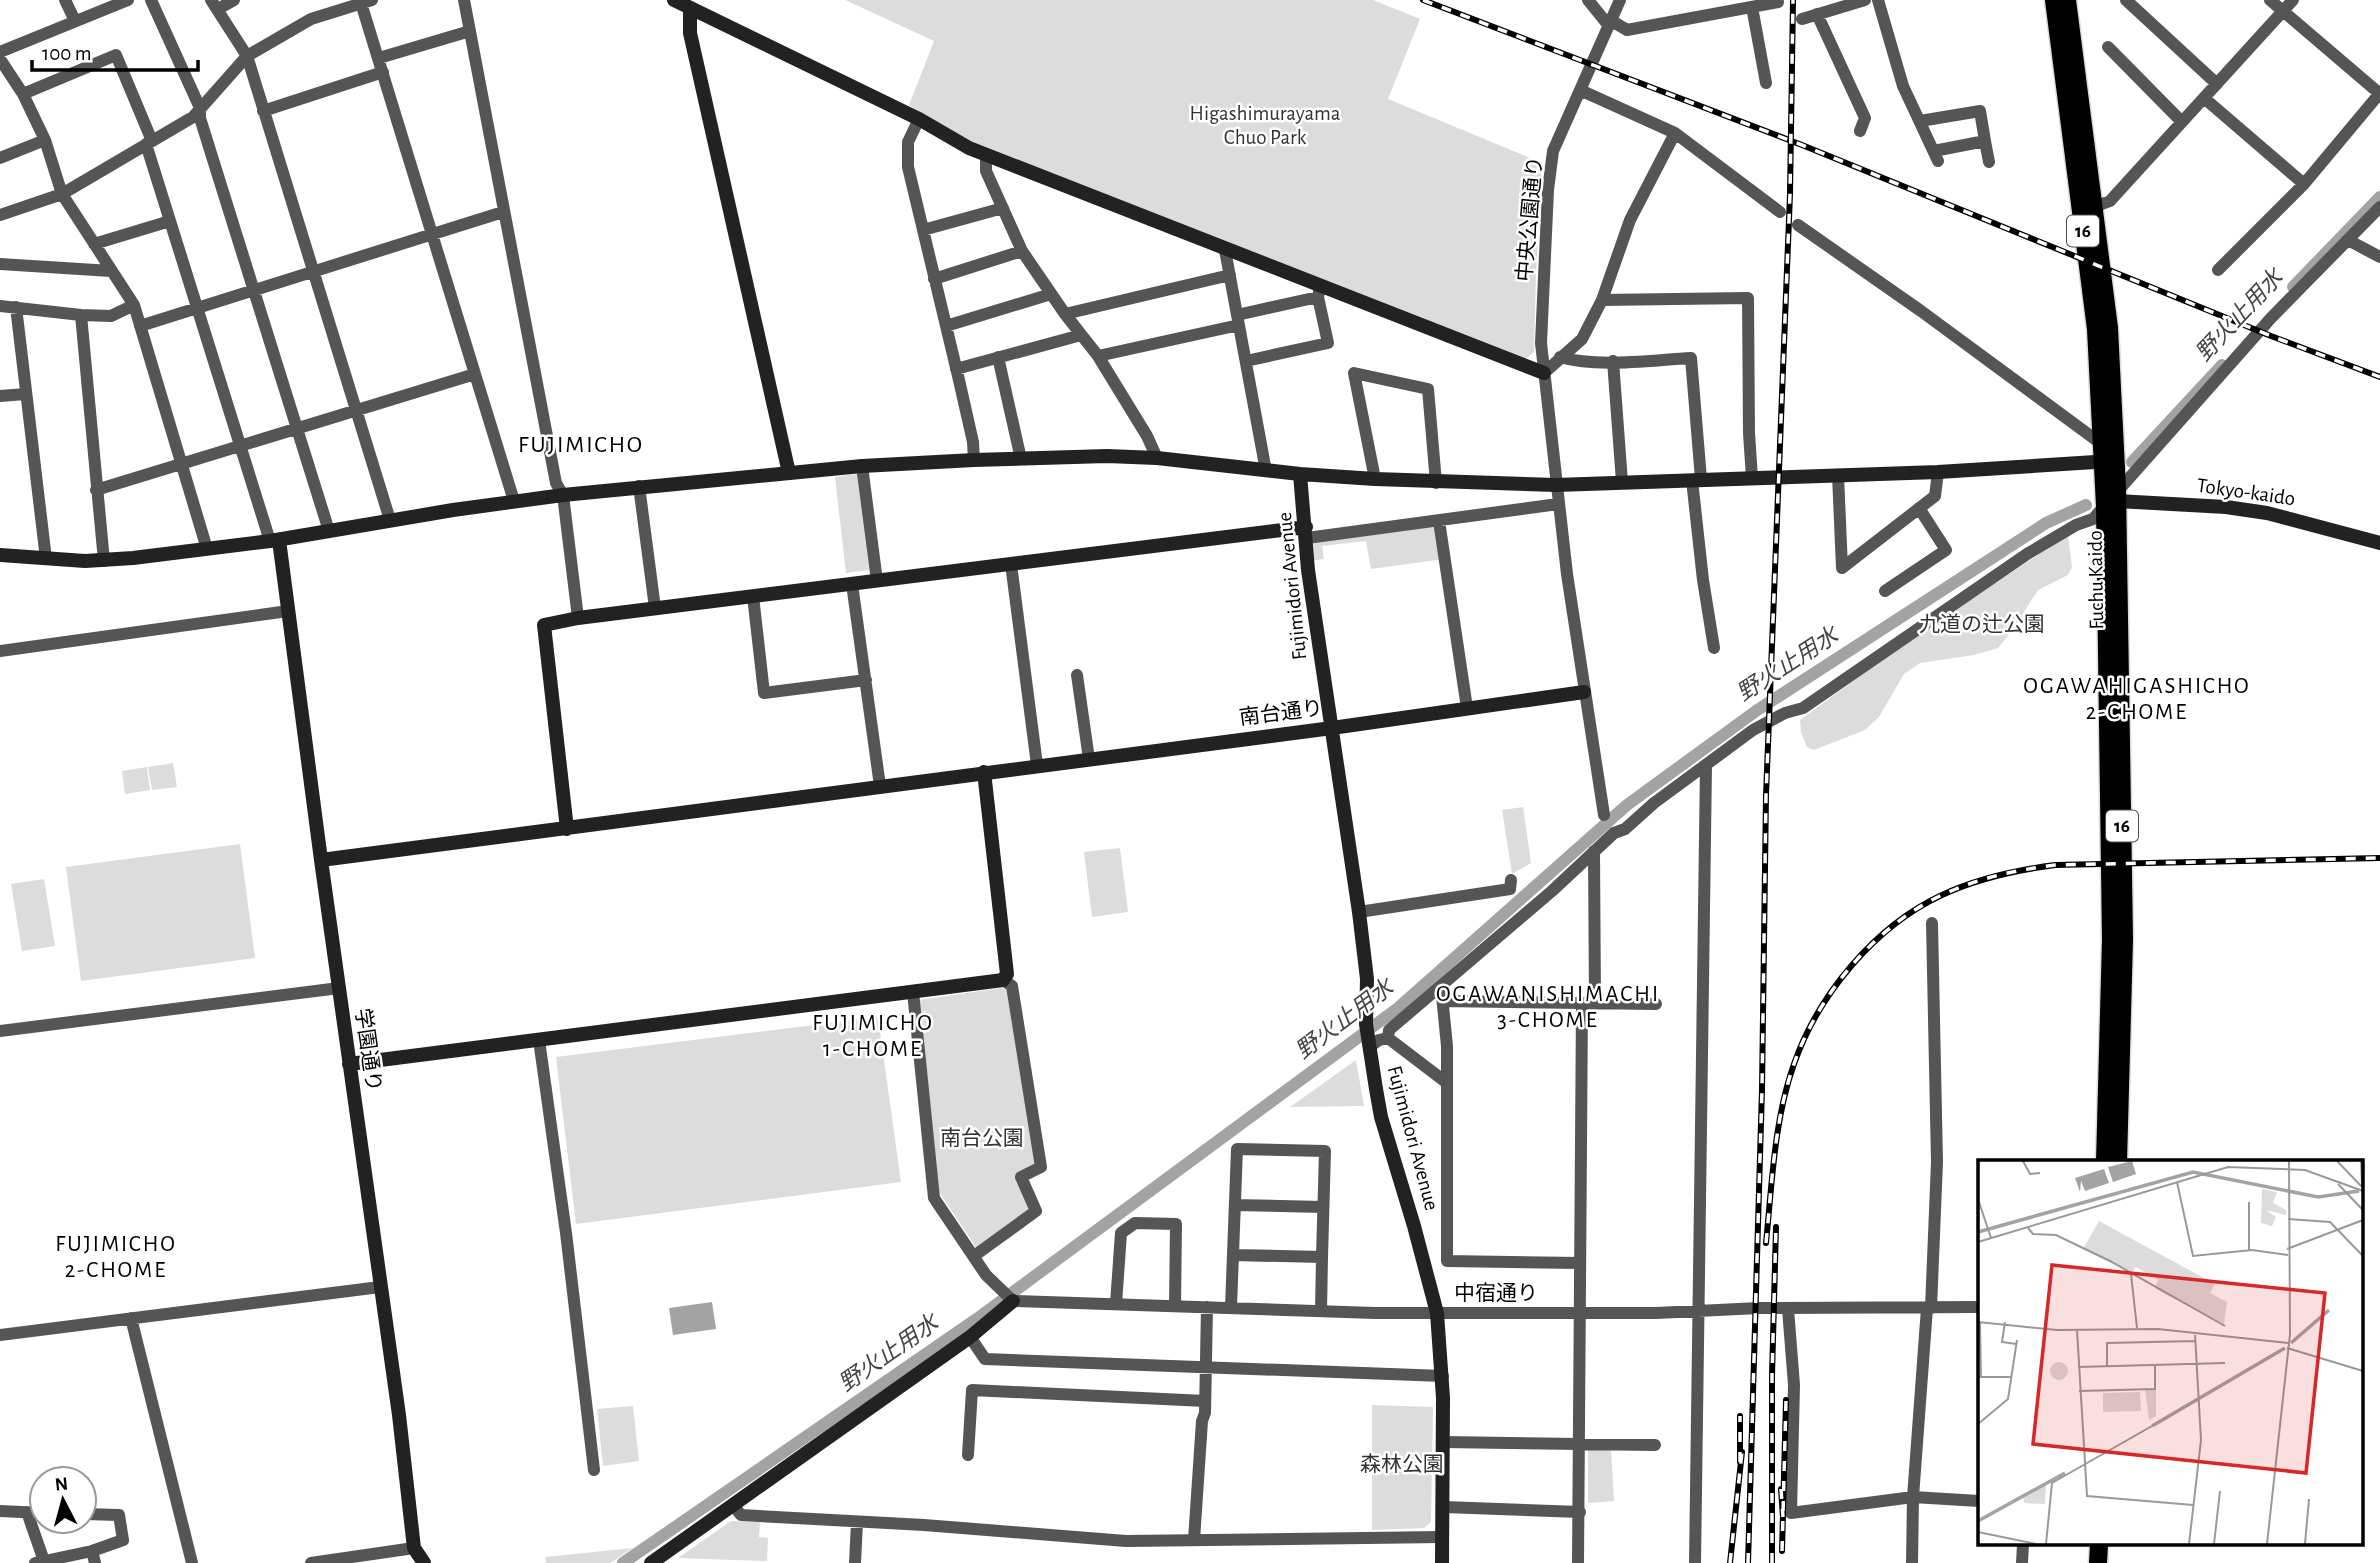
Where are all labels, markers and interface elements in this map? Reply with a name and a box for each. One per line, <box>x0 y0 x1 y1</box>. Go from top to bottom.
scale bar <box>32 28 198 72</box>
text: 100 m <box>42 43 92 64</box>
park label: Higashimurayama Chuo Park <box>1190 103 1341 148</box>
street label: 中央公園通り <box>1513 155 1546 283</box>
road number: 16 <box>2067 216 2099 246</box>
water label: 野火止用水 <box>2191 263 2290 366</box>
district label: FUJIMICHO <box>518 433 644 457</box>
street label: Tokyo-kaido <box>2195 475 2297 509</box>
street label: Fujimidori Avenue <box>1274 511 1310 661</box>
street label: Fuchu Kaido <box>2085 530 2107 630</box>
park label: 九道の辻公園 <box>1919 613 2045 635</box>
water label: 野火止用水 <box>1732 621 1845 706</box>
district label: OGAWAHIGASHICHO 2-CHOME <box>2023 675 2251 724</box>
street label: 南台通り <box>1238 696 1324 729</box>
road number: 16 <box>2106 810 2138 842</box>
water label: 野火止用水 <box>1291 973 1400 1064</box>
district label: OGAWANISHIMACHI 3-CHOME <box>1436 983 1660 1032</box>
street label: 学園通り <box>352 1007 385 1093</box>
district label: FUJIMICHO 1-CHOME <box>812 1012 934 1061</box>
street label: Fujimidori Avenue <box>1384 1063 1442 1213</box>
park label: 南台公園 <box>940 1127 1024 1149</box>
inset map <box>1978 1160 2362 1546</box>
district label: FUJIMICHO 2-CHOME <box>55 1233 177 1282</box>
street label: 中宿通り <box>1454 1282 1538 1304</box>
water label: 野火止用水 <box>834 1308 945 1396</box>
park label: 森林公園 <box>1360 1453 1444 1475</box>
north arrow <box>28 1465 98 1535</box>
text: N <box>54 1474 69 1495</box>

